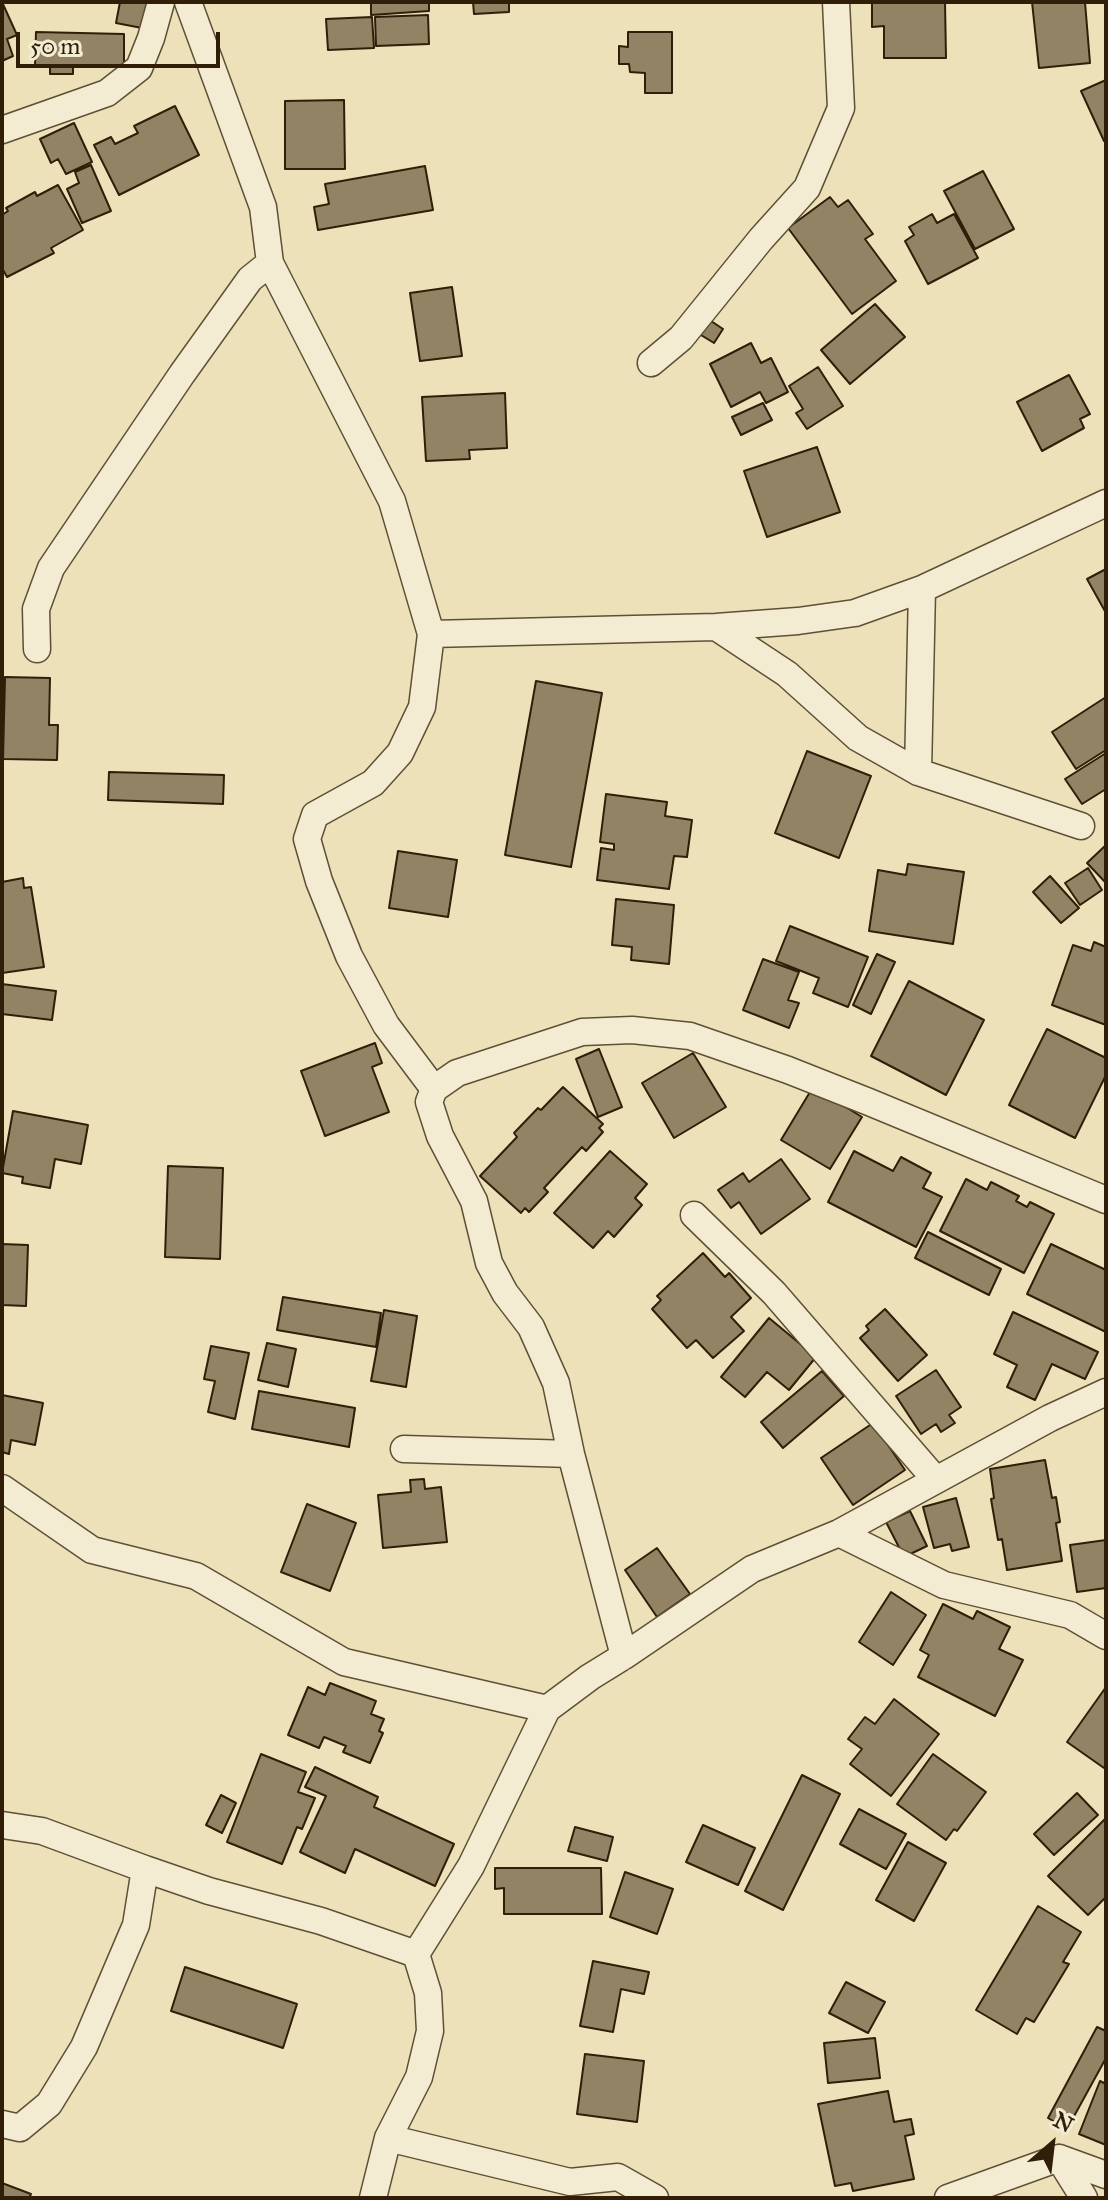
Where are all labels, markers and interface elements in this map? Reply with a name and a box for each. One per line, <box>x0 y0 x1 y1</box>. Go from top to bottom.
scale bar <box>20 16 224 66</box>
text: 50 m <box>30 31 80 61</box>
north arrow <box>1012 2104 1092 2184</box>
text: N <box>1049 2106 1078 2139</box>

